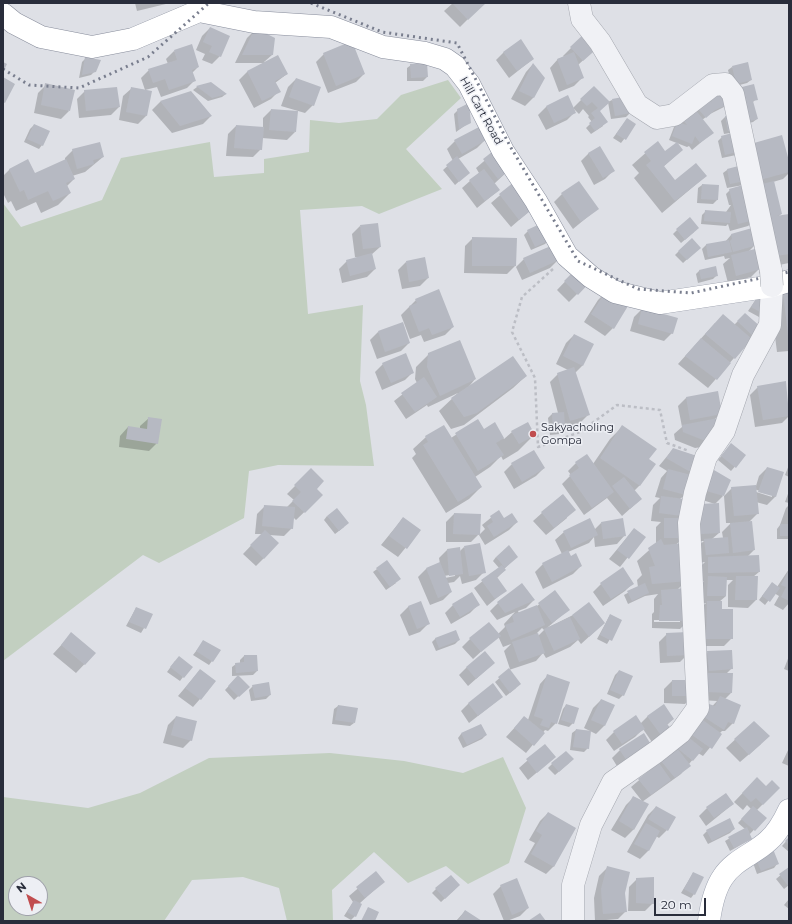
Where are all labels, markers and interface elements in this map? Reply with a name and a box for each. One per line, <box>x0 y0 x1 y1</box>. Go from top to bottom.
street label: Hill Cart Road <box>457 75 505 147</box>
place label: Sakyacholing Gompa <box>541 421 614 447</box>
marker: Sakyacholing Gompa <box>528 429 538 439</box>
north arrow <box>8 876 48 916</box>
text: N <box>13 879 29 896</box>
scale bar <box>656 890 708 916</box>
text: 20 m <box>661 897 692 912</box>

